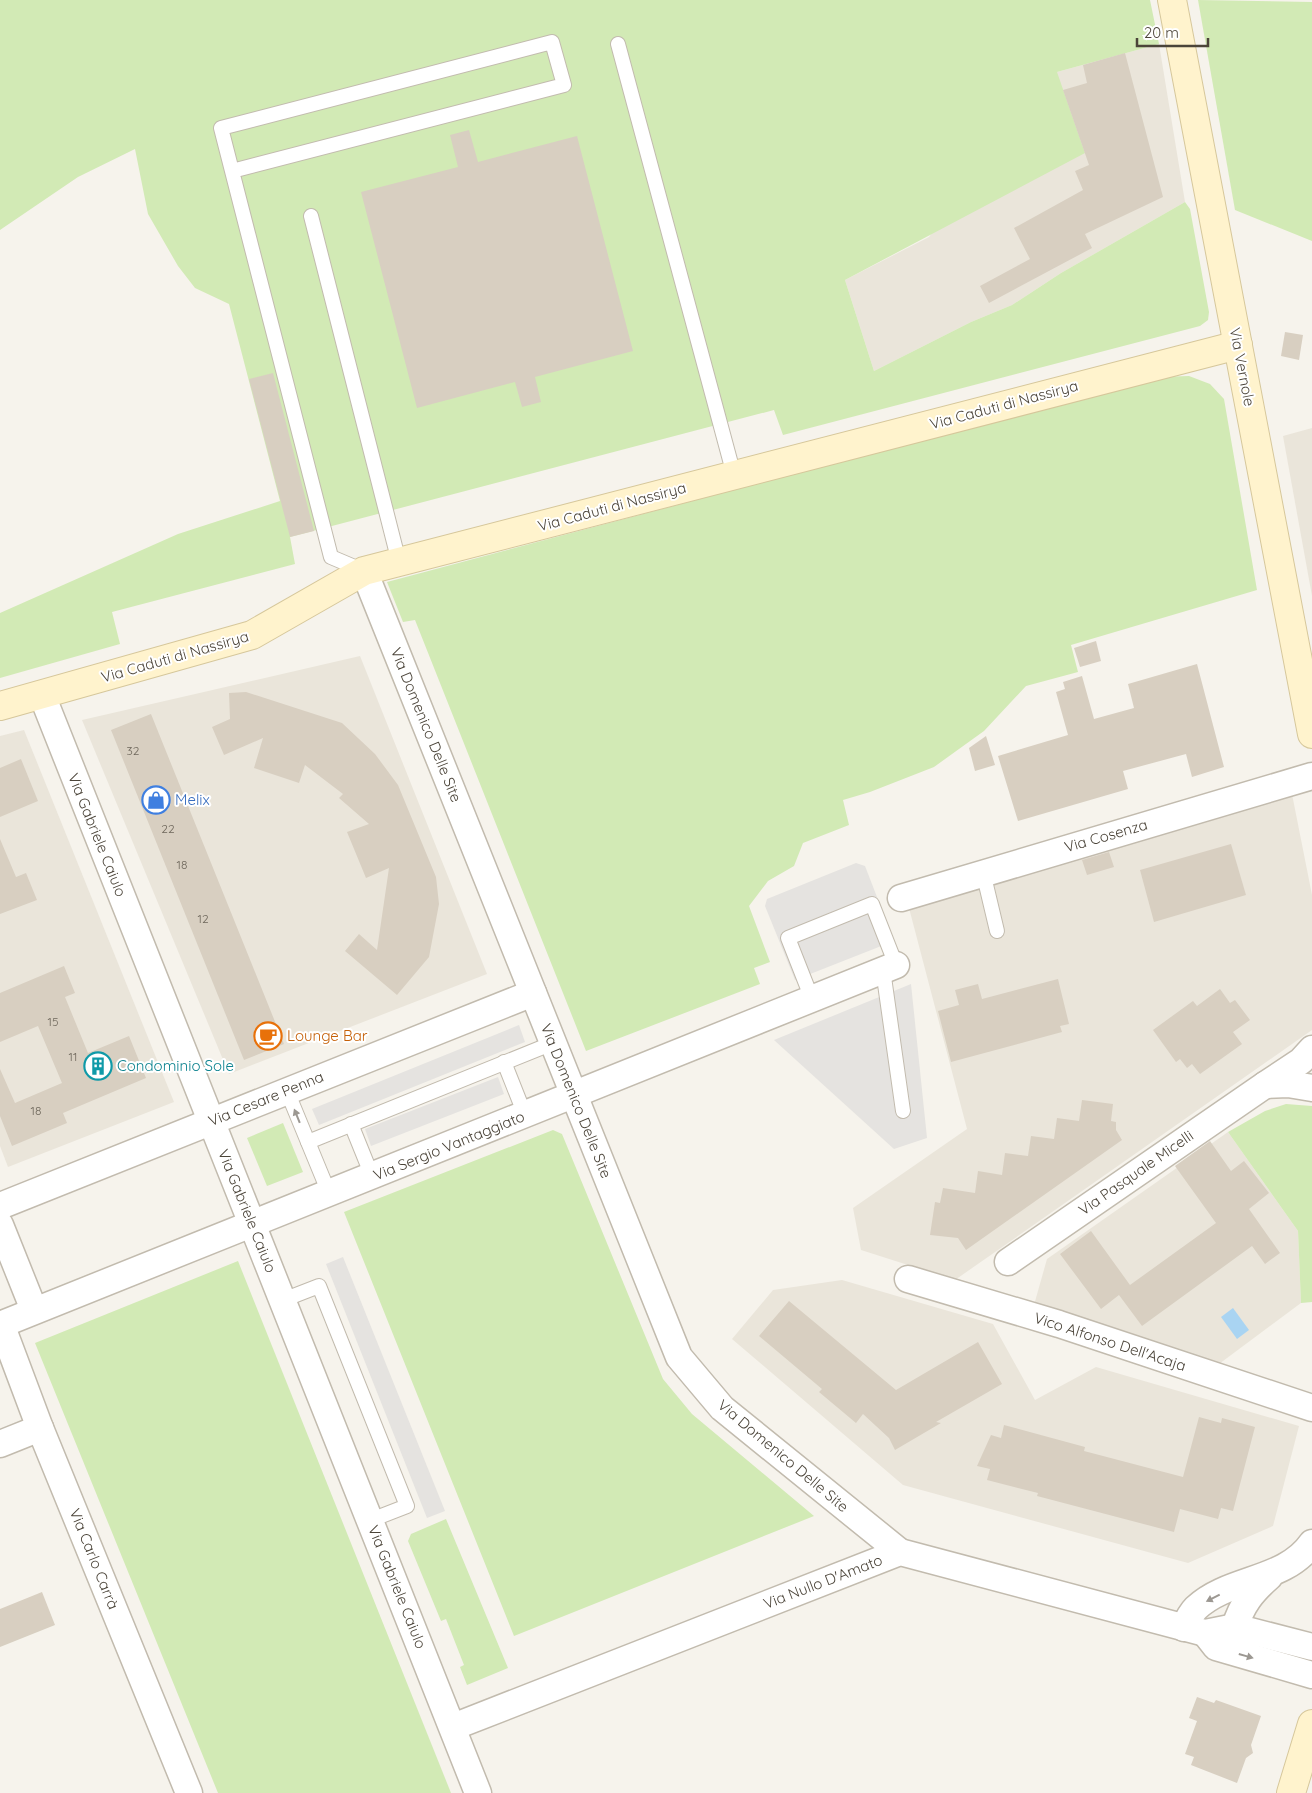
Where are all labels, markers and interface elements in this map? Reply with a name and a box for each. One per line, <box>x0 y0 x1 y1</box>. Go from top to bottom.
scale bar <box>1137 15 1208 47</box>
text: 20 m <box>1144 23 1179 42</box>
street label: Via Vernole <box>1226 326 1259 408</box>
street label: Via Caduti di Nassirya <box>928 376 1080 433</box>
street label: Via Caduti di Nassirya <box>536 478 688 535</box>
street label: Via Caduti di Nassirya <box>99 626 251 687</box>
street label: Via Domenico Delle Site <box>387 645 466 805</box>
house number: 32 <box>127 743 140 758</box>
street label: Via Gabriele Caiulo <box>64 770 131 899</box>
shop icon: Melix <box>141 785 171 815</box>
place label: Melix <box>175 790 210 809</box>
street label: Via Cosenza <box>1062 815 1150 856</box>
house number: 22 <box>161 821 175 836</box>
house number: 18 <box>177 857 187 872</box>
house number: 12 <box>197 911 209 926</box>
house number: 15 <box>48 1014 58 1029</box>
cafe icon: Lounge Bar <box>253 1021 283 1051</box>
street label: Via Domenico Delle Site <box>537 1021 616 1181</box>
place label: Lounge Bar <box>287 1026 368 1045</box>
house number: 11 <box>69 1049 77 1064</box>
building icon: Condominio Sole <box>83 1051 113 1081</box>
place label: Condominio Sole <box>117 1056 234 1075</box>
street label: Via Cesare Penna <box>205 1067 326 1130</box>
house number: 18 <box>31 1103 41 1118</box>
street label: Via Sergio Vantaggiato <box>370 1107 527 1185</box>
one-way arrow <box>293 1108 301 1123</box>
street label: Via Pasquale Micelli <box>1075 1126 1197 1219</box>
street label: Via Gabriele Caiulo <box>214 1146 281 1275</box>
street label: Vico Alfonso Dell'Acaja <box>1032 1308 1189 1375</box>
street label: Via Domenico Delle Site <box>714 1395 853 1516</box>
street label: Via Carlo Carrà <box>66 1506 123 1612</box>
street label: Via Gabriele Caiulo <box>364 1522 431 1651</box>
street label: Via Nullo D'Amato <box>761 1550 885 1613</box>
one-way arrow <box>1205 1594 1220 1602</box>
one-way arrow <box>1238 1652 1253 1660</box>

